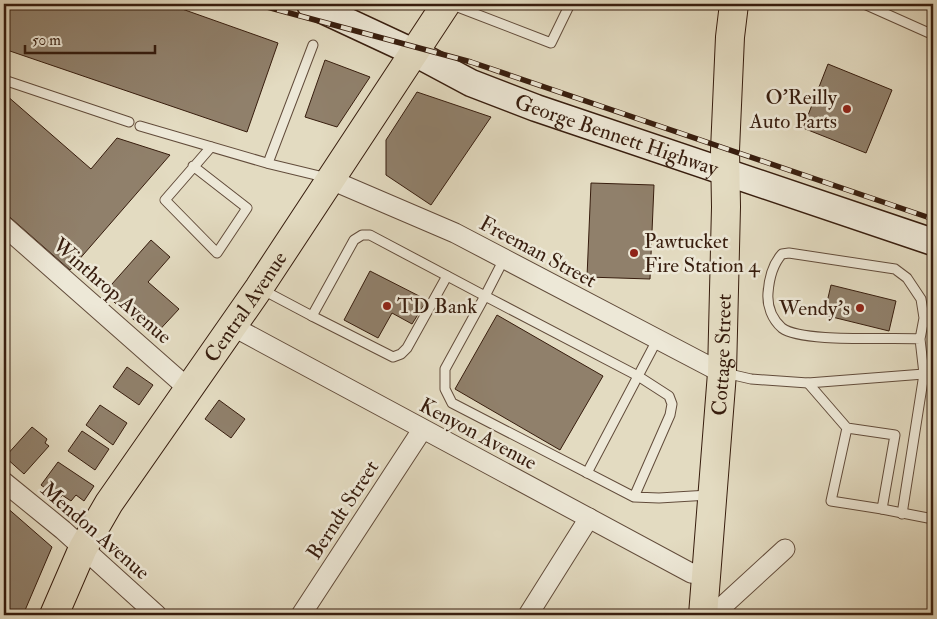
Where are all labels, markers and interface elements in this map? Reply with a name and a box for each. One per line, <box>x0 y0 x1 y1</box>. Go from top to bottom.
scale bar <box>25 22 155 54</box>
text: 50 m <box>32 31 61 50</box>
place label: O'Reilly Auto Parts <box>748 84 838 135</box>
street label: George Bennett Highway <box>511 88 723 182</box>
marker: O'Reilly Auto Parts <box>841 103 853 115</box>
street label: Freeman Street <box>475 210 601 294</box>
place label: Pawtucket Fire Station 4 <box>644 228 761 279</box>
street label: Winthrop Avenue <box>46 231 177 350</box>
street label: Central Avenue <box>198 246 293 368</box>
marker: Pawtucket Fire Station 4 <box>628 247 640 259</box>
place label: TD Bank <box>397 293 477 320</box>
street label: Cottage Street <box>705 293 737 417</box>
place label: Wendy's <box>778 295 850 322</box>
marker: TD Bank <box>381 300 393 312</box>
marker: Wendy's <box>854 302 866 314</box>
street label: Kenyon Avenue <box>415 392 541 476</box>
street label: Berndt Street <box>301 455 385 565</box>
street label: Mendon Avenue <box>35 476 155 586</box>

